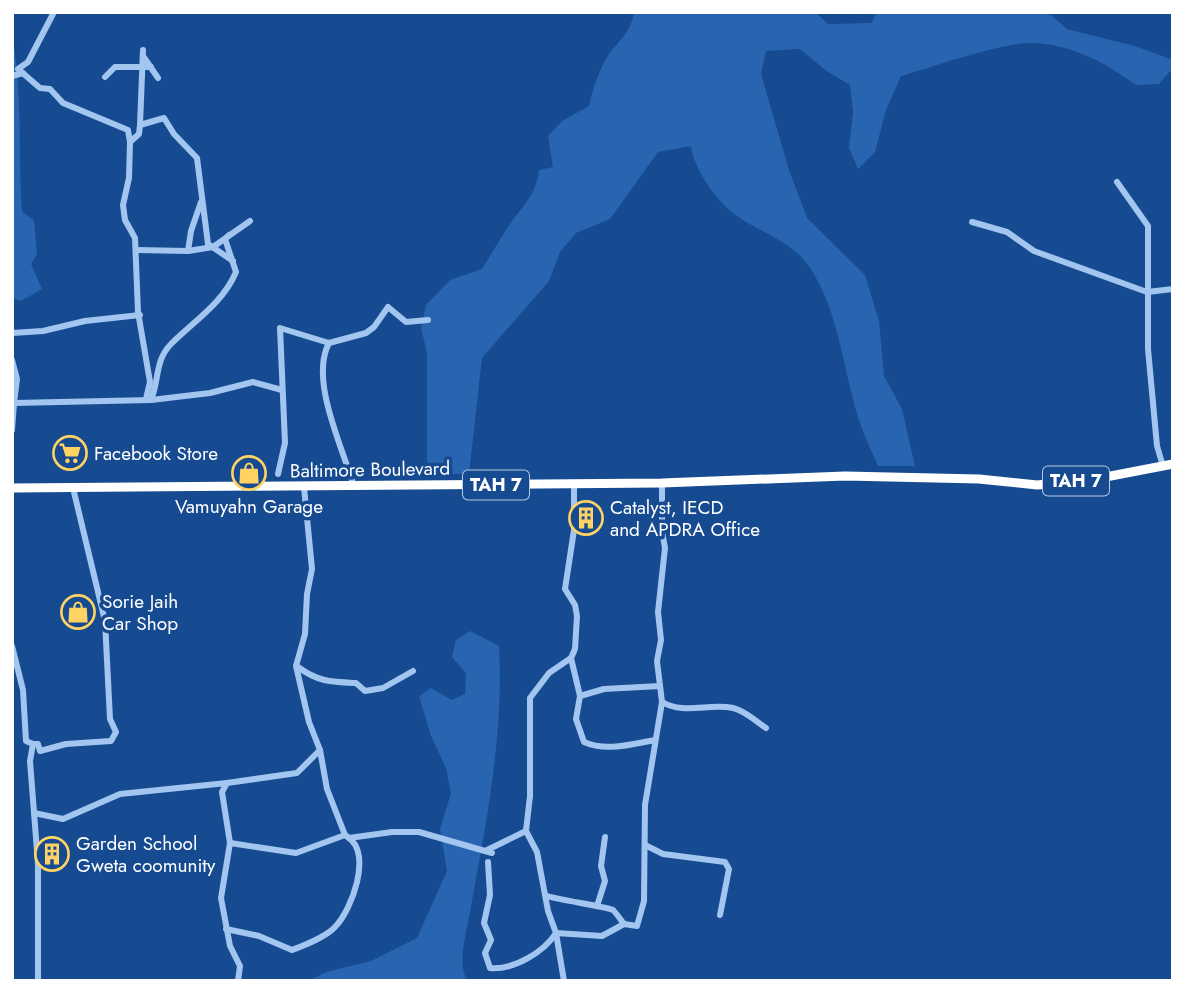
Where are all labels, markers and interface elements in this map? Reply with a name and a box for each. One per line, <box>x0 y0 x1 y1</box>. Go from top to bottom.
supermarket icon: Facebook Store <box>51 434 89 472</box>
place label: Facebook Store <box>94 440 218 467</box>
shop icon: Vamuyahn Garage <box>230 454 268 492</box>
street label: Baltimore Boulevard <box>290 455 450 484</box>
road number: TAH 7 <box>1043 466 1109 495</box>
road number: TAH 7 <box>463 471 529 500</box>
place label: Vamuyahn Garage <box>175 493 323 520</box>
place label: Catalyst, IECD and APDRA Office <box>610 494 760 543</box>
building icon: Catalyst, IECD and APDRA Office <box>567 499 605 537</box>
place label: Sorie Jaih Car Shop <box>102 588 178 637</box>
shop icon: Sorie Jaih Car Shop <box>59 593 97 631</box>
place label: Garden School Gweta coomunity <box>76 830 216 879</box>
building icon: Garden School Gweta coomunity <box>33 835 71 873</box>

